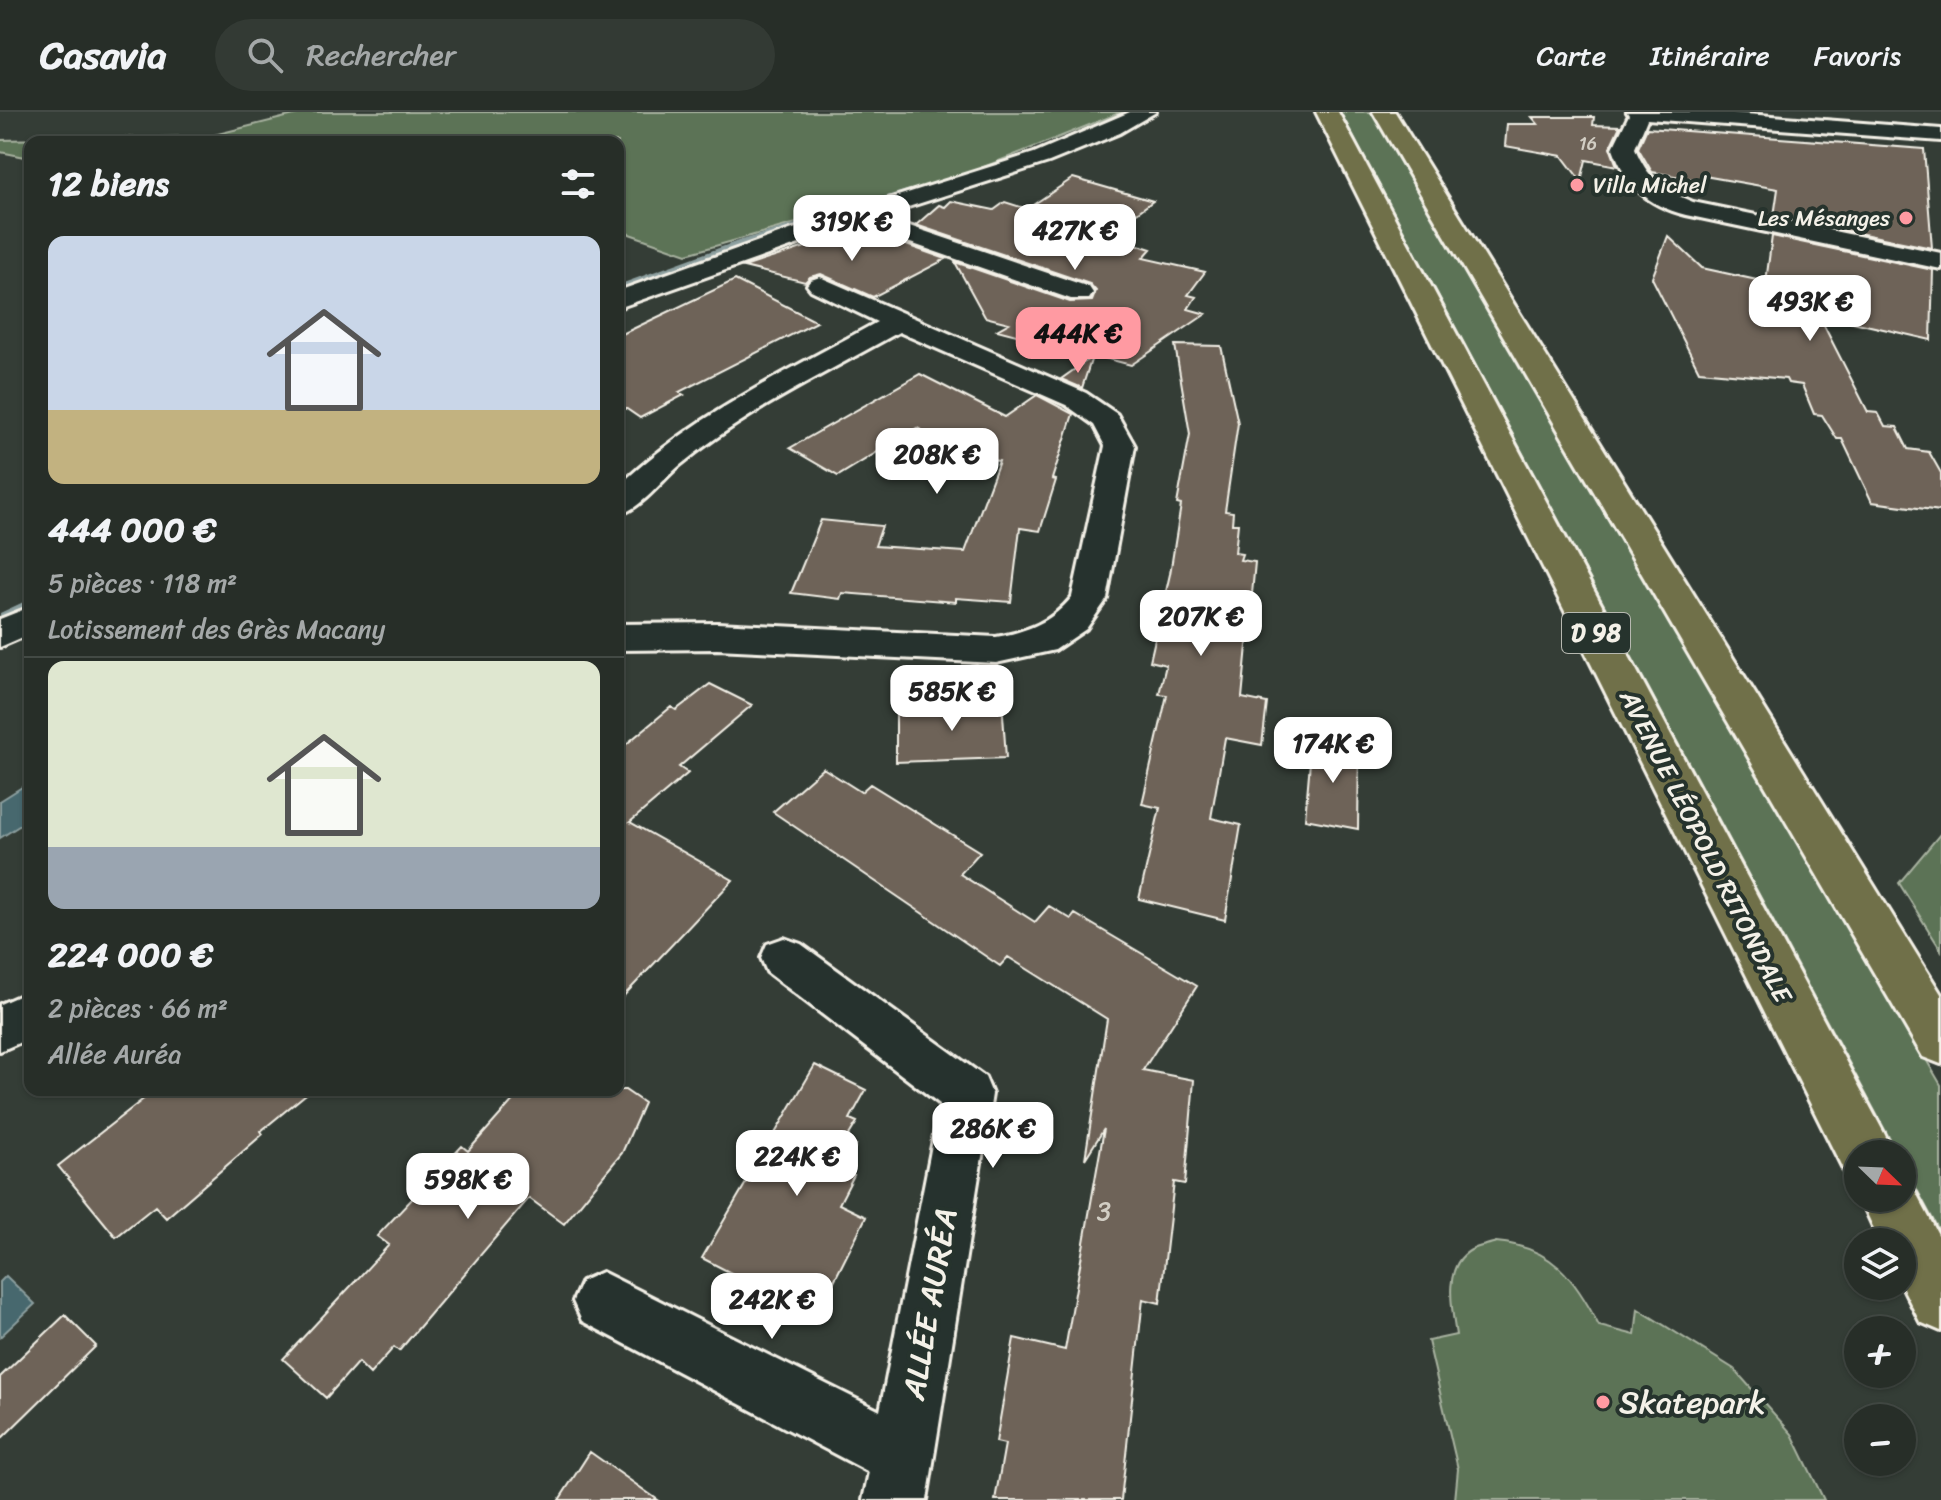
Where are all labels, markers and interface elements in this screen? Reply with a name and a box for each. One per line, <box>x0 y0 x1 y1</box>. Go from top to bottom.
search box <box>215 19 775 91</box>
text: Casavia <box>40 22 167 89</box>
text: Rechercher <box>307 28 456 82</box>
text: Carte <box>1536 31 1606 80</box>
text: Itinéraire <box>1650 31 1770 80</box>
text: Favoris <box>1814 31 1901 80</box>
icon: search <box>243 33 287 77</box>
house number: 16 <box>1579 128 1597 160</box>
text: 12 biens <box>48 154 169 214</box>
icon: filters <box>556 162 600 206</box>
place label: Villa Michel <box>1593 166 1707 205</box>
marker: Villa Michel <box>1568 176 1586 194</box>
pin: 319K € <box>787 195 917 263</box>
text: 319K € <box>811 198 893 244</box>
place label: Les Mésanges <box>1758 199 1891 238</box>
pin: 427K € <box>1010 204 1140 272</box>
text: 427K € <box>1032 207 1118 253</box>
marker: Les Mésanges <box>1897 209 1915 227</box>
pin: 493K € <box>1745 275 1875 343</box>
text: 493K € <box>1767 278 1853 324</box>
icon: home <box>252 288 396 432</box>
pin: 444K € <box>1013 307 1143 375</box>
text: 444K € <box>1034 310 1122 356</box>
pin: 208K € <box>872 428 1002 496</box>
text: 208K € <box>894 431 980 477</box>
text: 444 000 € <box>48 500 216 560</box>
text: 5 pièces · 118 m² <box>48 560 237 606</box>
pin: 207K € <box>1136 590 1266 658</box>
text: 207K € <box>1158 593 1244 639</box>
text: Lotissement des Grès Macany <box>48 606 385 652</box>
road number: D 98 <box>1562 613 1630 653</box>
pin: 585K € <box>887 665 1017 733</box>
text: 585K € <box>908 668 996 714</box>
street label: AVENUE LÉOPOLD RITONDALE <box>1606 680 1806 1012</box>
icon: home <box>252 713 396 857</box>
pin: 174K € <box>1268 717 1398 785</box>
text: 174K € <box>1292 720 1374 766</box>
text: 224 000 € <box>48 925 213 985</box>
text: 2 pièces · 66 m² <box>48 985 228 1031</box>
text: Allée Auréa <box>48 1031 181 1077</box>
pin: 286K € <box>928 1102 1058 1170</box>
text: 286K € <box>950 1105 1036 1151</box>
pin: 224K € <box>732 1130 862 1198</box>
text: 224K € <box>754 1133 840 1179</box>
north arrow <box>1844 1140 1916 1212</box>
map controls <box>1844 1140 1916 1476</box>
pin: 598K € <box>403 1153 533 1221</box>
text: 598K € <box>424 1156 512 1202</box>
house number: 3 <box>1097 1188 1111 1234</box>
street label: ALLÉE AURÉA <box>885 1204 975 1405</box>
button: layers <box>1844 1228 1916 1300</box>
pin: 242K € <box>707 1273 837 1341</box>
text: 242K € <box>729 1276 815 1322</box>
button: + <box>1844 1316 1916 1388</box>
place label: Skatepark <box>1619 1374 1766 1431</box>
marker: Skatepark <box>1594 1393 1612 1411</box>
button: − <box>1844 1404 1916 1476</box>

